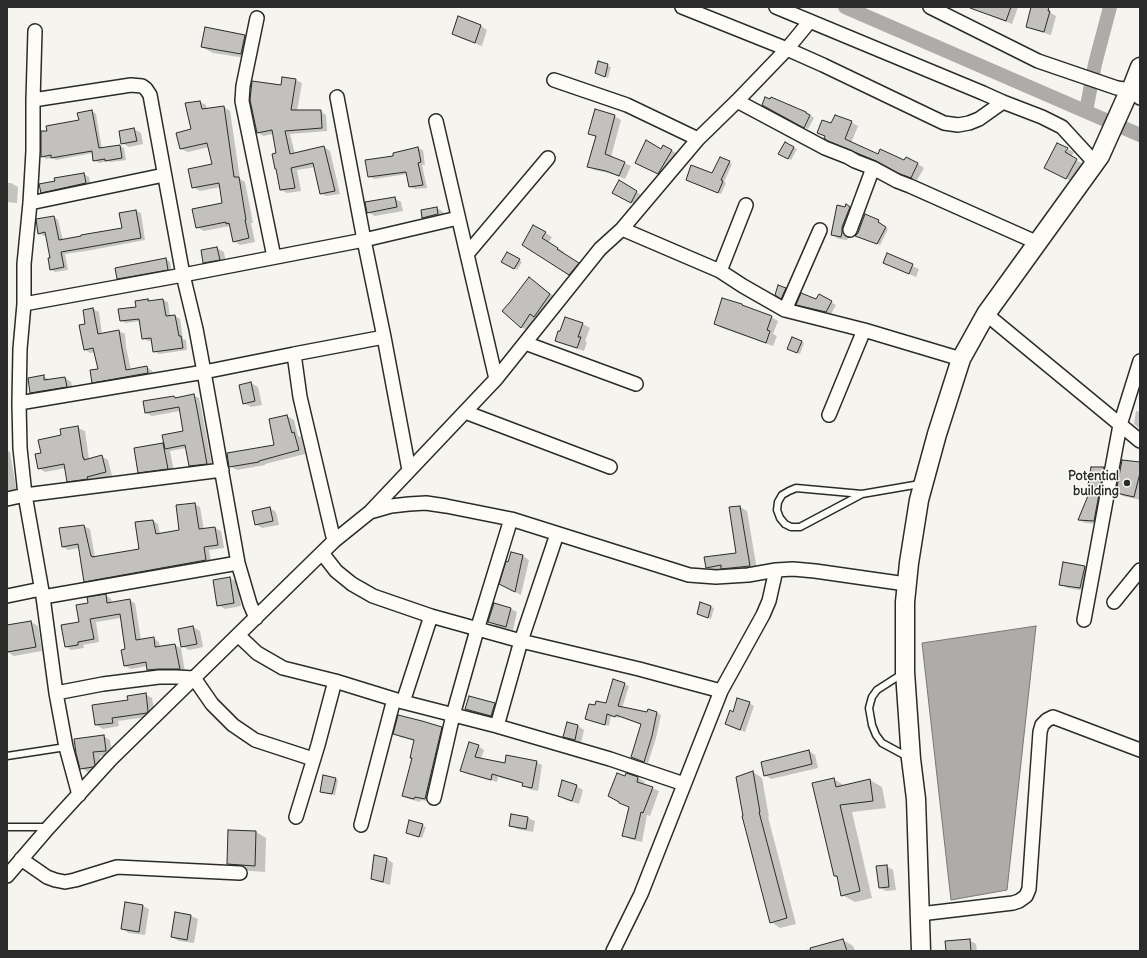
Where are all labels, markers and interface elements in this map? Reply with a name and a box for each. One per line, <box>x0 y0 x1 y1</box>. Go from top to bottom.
place label: Potential building <box>1068 468 1119 499</box>
marker: Potential building <box>1122 478 1132 488</box>

